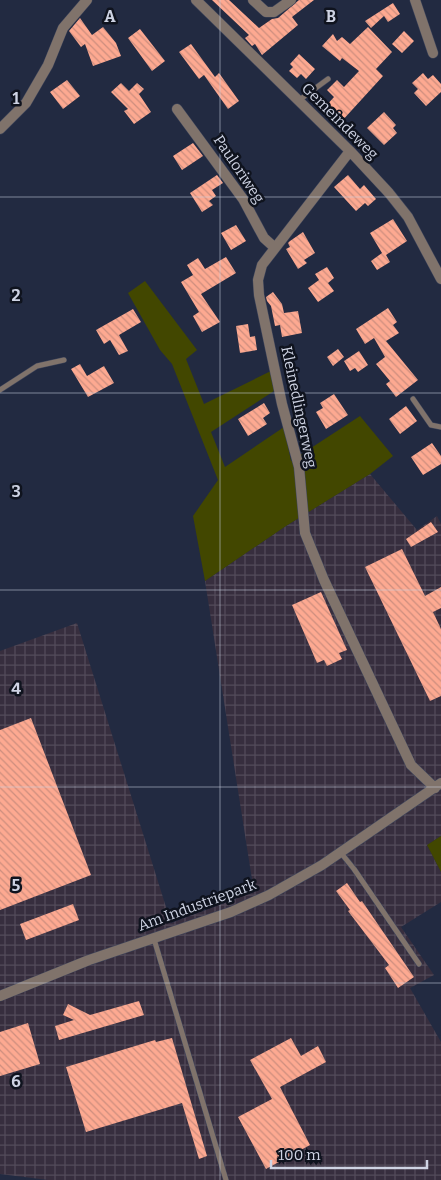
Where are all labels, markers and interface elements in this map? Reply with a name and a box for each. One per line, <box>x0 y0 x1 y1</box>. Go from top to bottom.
text: A <box>104 7 116 26</box>
text: B <box>326 7 336 26</box>
street label: Gemeindeweg <box>298 79 382 163</box>
text: 1 <box>13 89 20 108</box>
street label: Pauloriweg <box>210 132 268 206</box>
text: 2 <box>11 286 21 305</box>
street label: Kleinedlingerweg <box>277 345 321 469</box>
text: 3 <box>11 482 21 501</box>
text: 4 <box>11 679 21 698</box>
street label: Am Industriepark <box>136 875 259 935</box>
text: 5 <box>12 876 21 895</box>
text: 6 <box>11 1072 21 1091</box>
scale bar <box>271 1138 427 1170</box>
text: 100 m <box>278 1146 321 1164</box>

